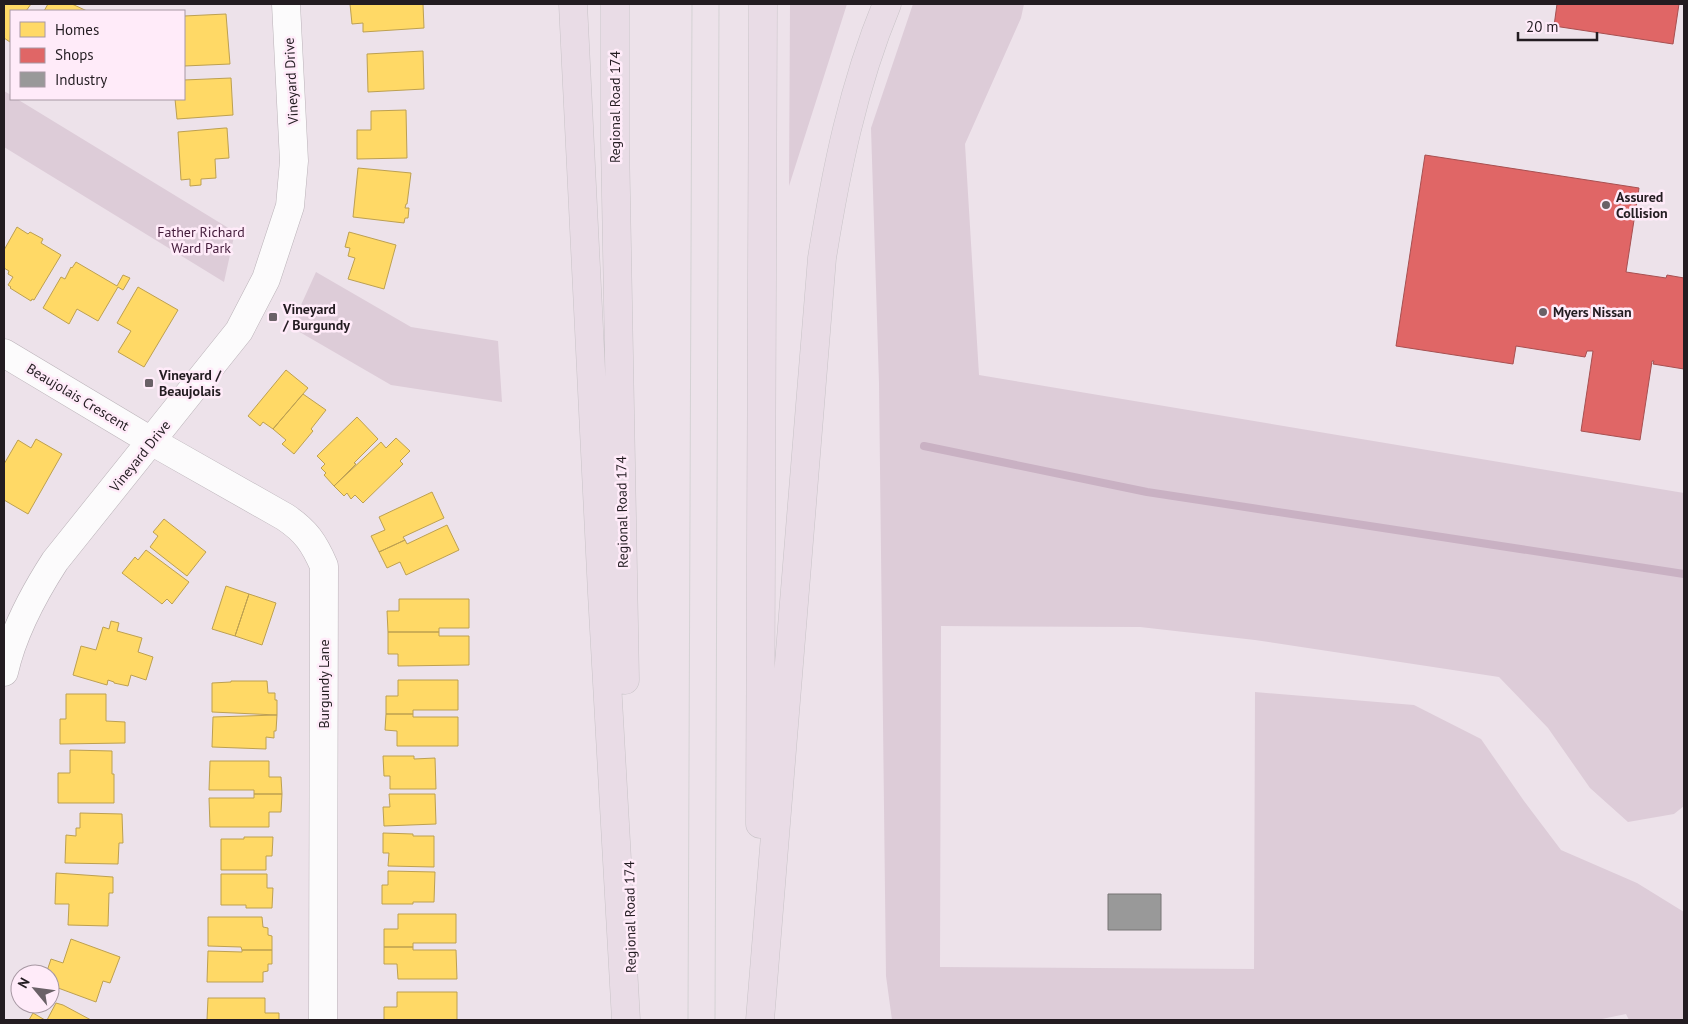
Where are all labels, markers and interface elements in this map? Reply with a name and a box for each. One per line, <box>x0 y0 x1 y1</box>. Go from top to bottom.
legend <box>10 10 185 100</box>
scale bar <box>1518 10 1597 42</box>
text: 20 m <box>1526 17 1559 36</box>
text: Homes <box>55 20 99 39</box>
street label: Vineyard Drive <box>280 37 302 126</box>
text: Shops <box>55 45 94 64</box>
street label: Regional Road 174 <box>606 51 624 163</box>
text: Industry <box>55 70 107 89</box>
place label: Assured Collision <box>1616 188 1668 222</box>
marker: Assured Collision <box>1600 199 1612 211</box>
park label: Father Richard Ward Park <box>157 223 245 257</box>
place label: Vineyard / Burgundy <box>282 300 350 334</box>
place label: Myers Nissan <box>1553 303 1632 321</box>
marker: Myers Nissan <box>1537 306 1549 318</box>
marker: Vineyard / Burgundy <box>267 311 279 323</box>
street label: Beaujolais Crescent <box>23 359 133 435</box>
place label: Vineyard / Beaujolais <box>158 366 222 400</box>
marker: Vineyard / Beaujolais <box>143 377 155 389</box>
street label: Vineyard Drive <box>105 417 174 496</box>
street label: Regional Road 174 <box>612 455 632 568</box>
street label: Burgundy Lane <box>315 639 333 729</box>
street label: Regional Road 174 <box>620 860 640 973</box>
north arrow <box>10 964 60 1014</box>
text: N <box>14 974 34 991</box>

